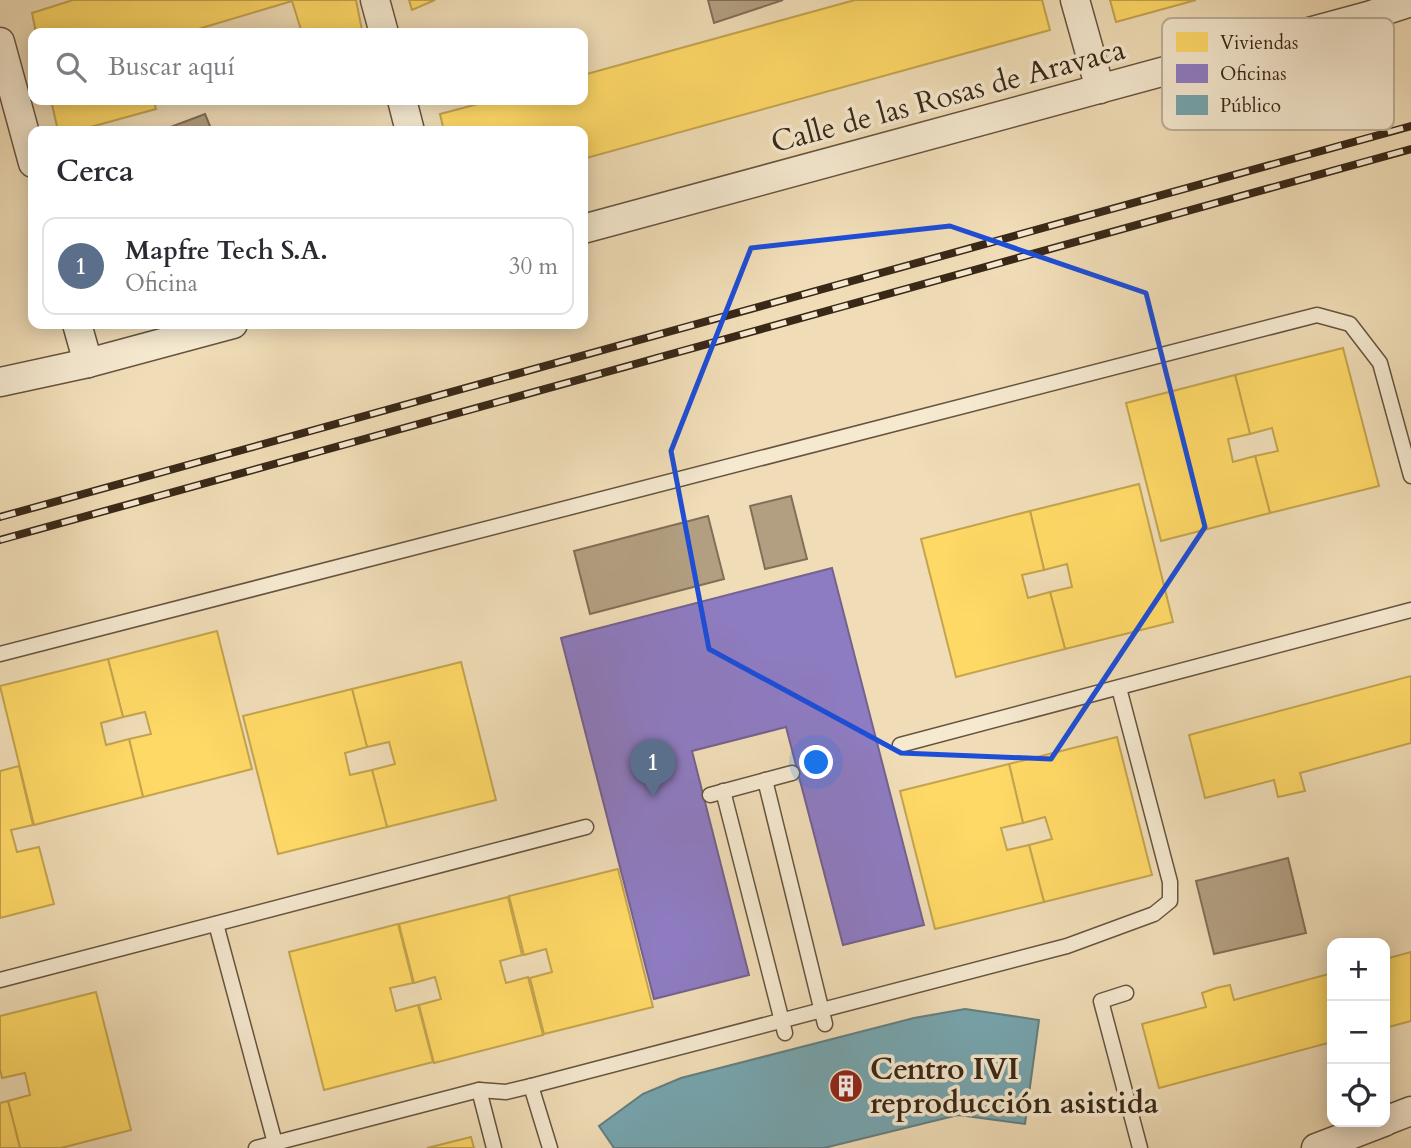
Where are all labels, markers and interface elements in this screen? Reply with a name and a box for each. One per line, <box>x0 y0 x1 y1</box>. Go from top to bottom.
legend <box>1162 18 1394 130</box>
search box <box>28 28 588 105</box>
street label: Calle de las Rosas de Aravaca <box>766 29 1130 163</box>
text: Viviendas <box>1220 30 1298 56</box>
icon: search <box>52 48 90 86</box>
text: Buscar aquí <box>108 49 235 84</box>
text: Oficinas <box>1220 61 1287 87</box>
text: Público <box>1220 93 1281 119</box>
text: Cerca <box>56 151 134 192</box>
text: Mapfre Tech S.A. <box>125 233 328 268</box>
text: 1 <box>75 251 87 282</box>
text: 30 m <box>509 251 558 282</box>
text: Oficina <box>125 268 198 299</box>
pin: 1 <box>630 739 676 797</box>
your location <box>799 745 833 779</box>
map controls <box>1327 938 1390 1127</box>
button: + <box>1327 938 1390 1001</box>
button: − <box>1327 1001 1390 1064</box>
place label: Centro IVI reproducción asistida <box>870 1049 1159 1124</box>
button: locate <box>1327 1064 1390 1127</box>
building icon: Centro IVI reproducción asistida <box>827 1067 865 1105</box>

